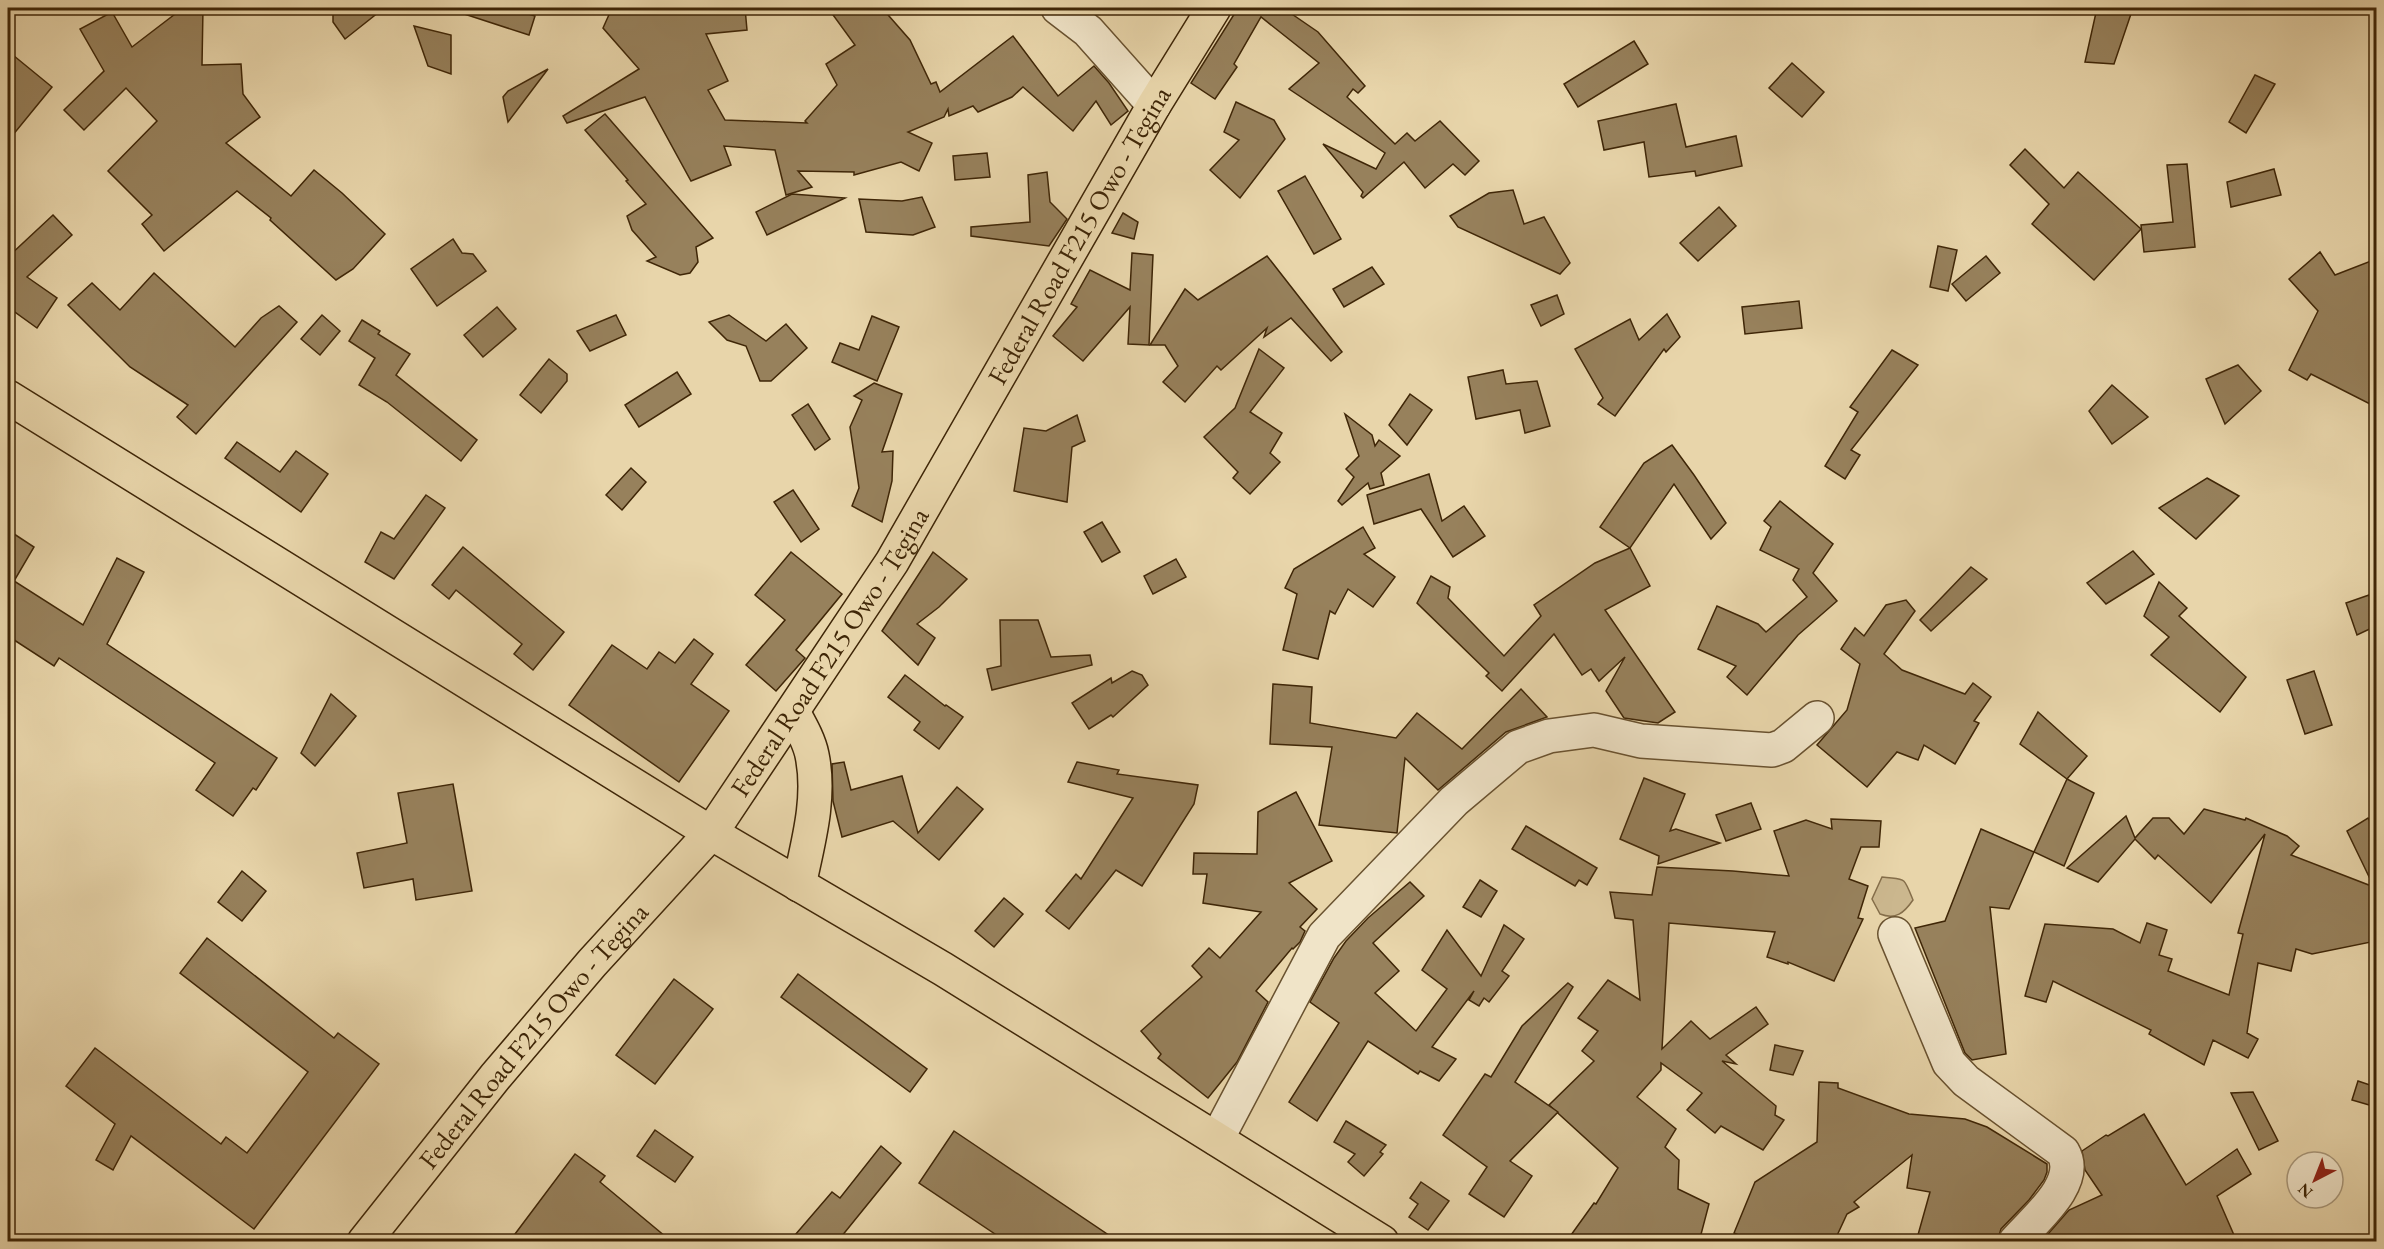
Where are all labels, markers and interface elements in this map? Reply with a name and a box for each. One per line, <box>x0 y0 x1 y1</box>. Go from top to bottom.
street label: Federal Road F215 Owo - Tegina <box>979 79 1179 391</box>
street label: Federal Road F215 Owo - Tegina <box>722 501 937 803</box>
street label: Federal Road F215 Owo - Tegina <box>411 895 656 1176</box>
north arrow <box>2285 1150 2345 1210</box>
text: N <box>2293 1179 2317 1203</box>

